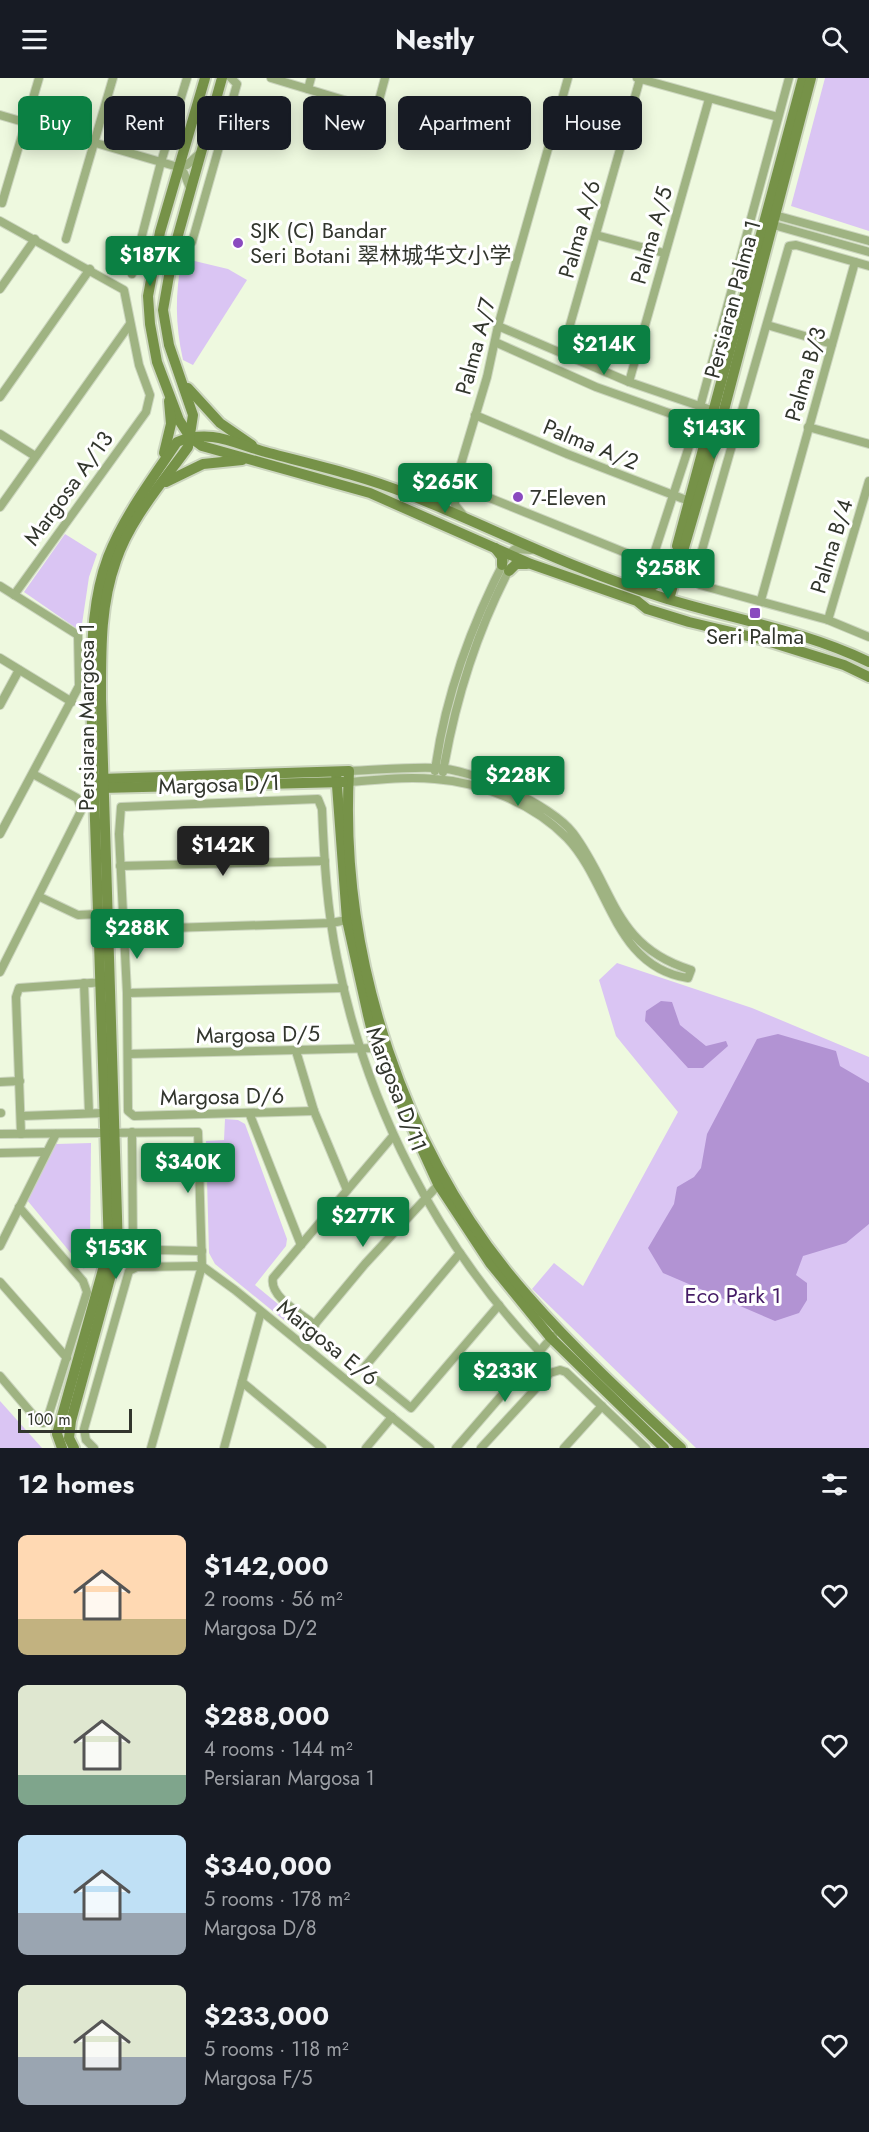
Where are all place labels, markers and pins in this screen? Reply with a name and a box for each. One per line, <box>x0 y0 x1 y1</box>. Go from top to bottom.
place label: SJK (C) Bandar Seri Botani 翠林城华文小学 <box>250 214 511 271</box>
pin: $187K <box>108 236 192 287</box>
marker: SJK (C) Bandar Seri Botani 翠林城华文小学 <box>231 236 245 250</box>
pin: $214K <box>562 325 646 376</box>
pin: $143K <box>672 409 756 460</box>
pin: $265K <box>403 463 487 514</box>
place label: 7-Eleven <box>530 481 607 513</box>
marker: 7-Eleven <box>511 490 525 504</box>
pin: $258K <box>626 549 710 600</box>
marker: Seri Palma <box>748 606 762 620</box>
place label: Seri Palma <box>706 620 804 652</box>
pin: $228K <box>476 756 560 807</box>
pin: $142K <box>181 826 265 877</box>
pin: $288K <box>95 909 179 960</box>
pin: $340K <box>146 1143 230 1194</box>
pin: $277K <box>321 1197 405 1248</box>
pin: $153K <box>74 1229 158 1280</box>
pin: $233K <box>463 1352 547 1403</box>

